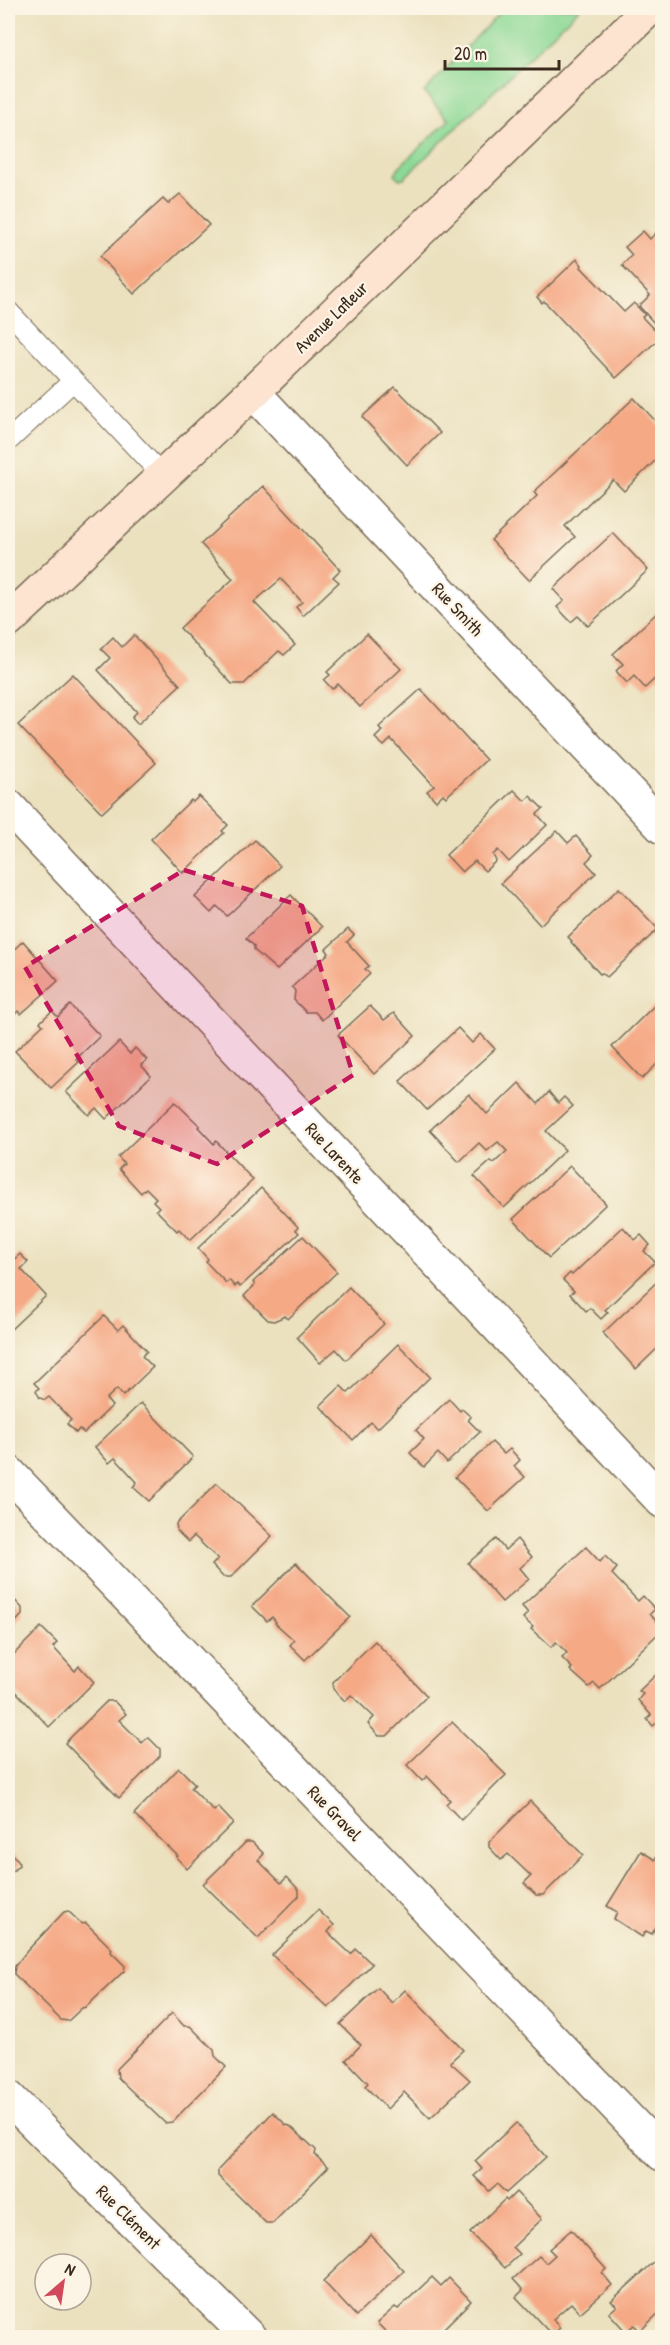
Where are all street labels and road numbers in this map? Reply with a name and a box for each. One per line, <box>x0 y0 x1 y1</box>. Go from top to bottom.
street label: Avenue Lafleur <box>288 275 374 359</box>
street label: Rue Smith <box>427 577 490 642</box>
street label: Rue Larente <box>300 1117 370 1189</box>
street label: Rue Gravel <box>302 1780 368 1846</box>
street label: Rue Clément <box>91 2179 167 2255</box>

